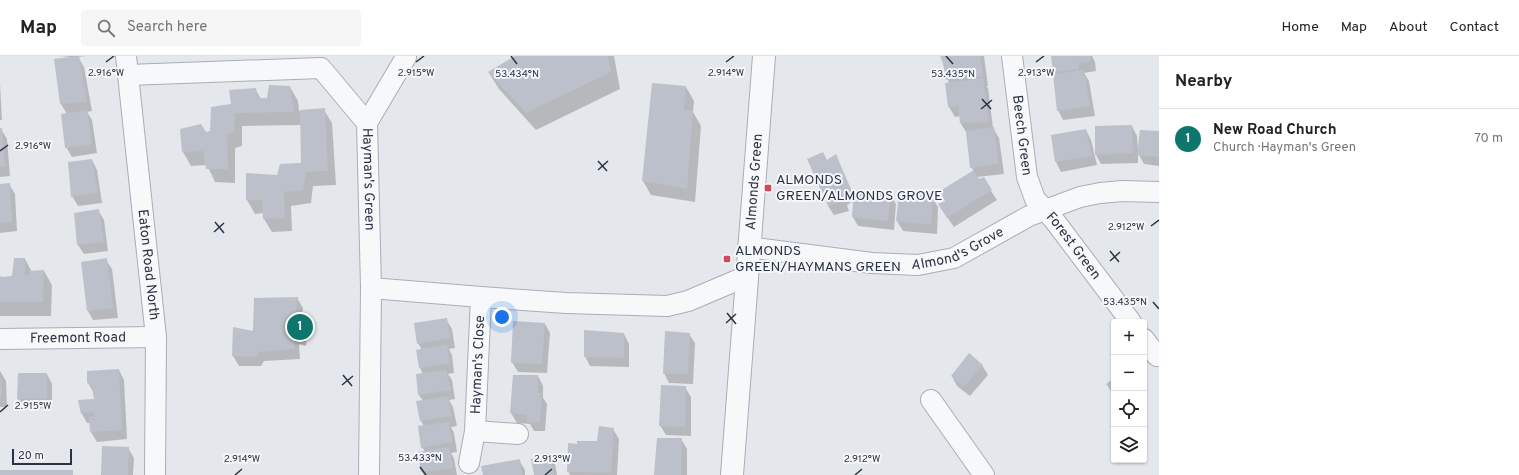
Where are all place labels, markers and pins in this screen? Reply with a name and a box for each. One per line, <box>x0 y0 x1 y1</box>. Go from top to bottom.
place label: ALMONDS GREEN/ALMONDS GROVE <box>776 172 942 205</box>
marker: ALMONDS GREEN/ALMONDS GROVE <box>763 183 773 193</box>
place label: ALMONDS GREEN/HAYMANS GREEN <box>735 243 901 276</box>
marker: ALMONDS GREEN/HAYMANS GREEN <box>722 254 732 264</box>
pin: 1 <box>287 312 313 342</box>

